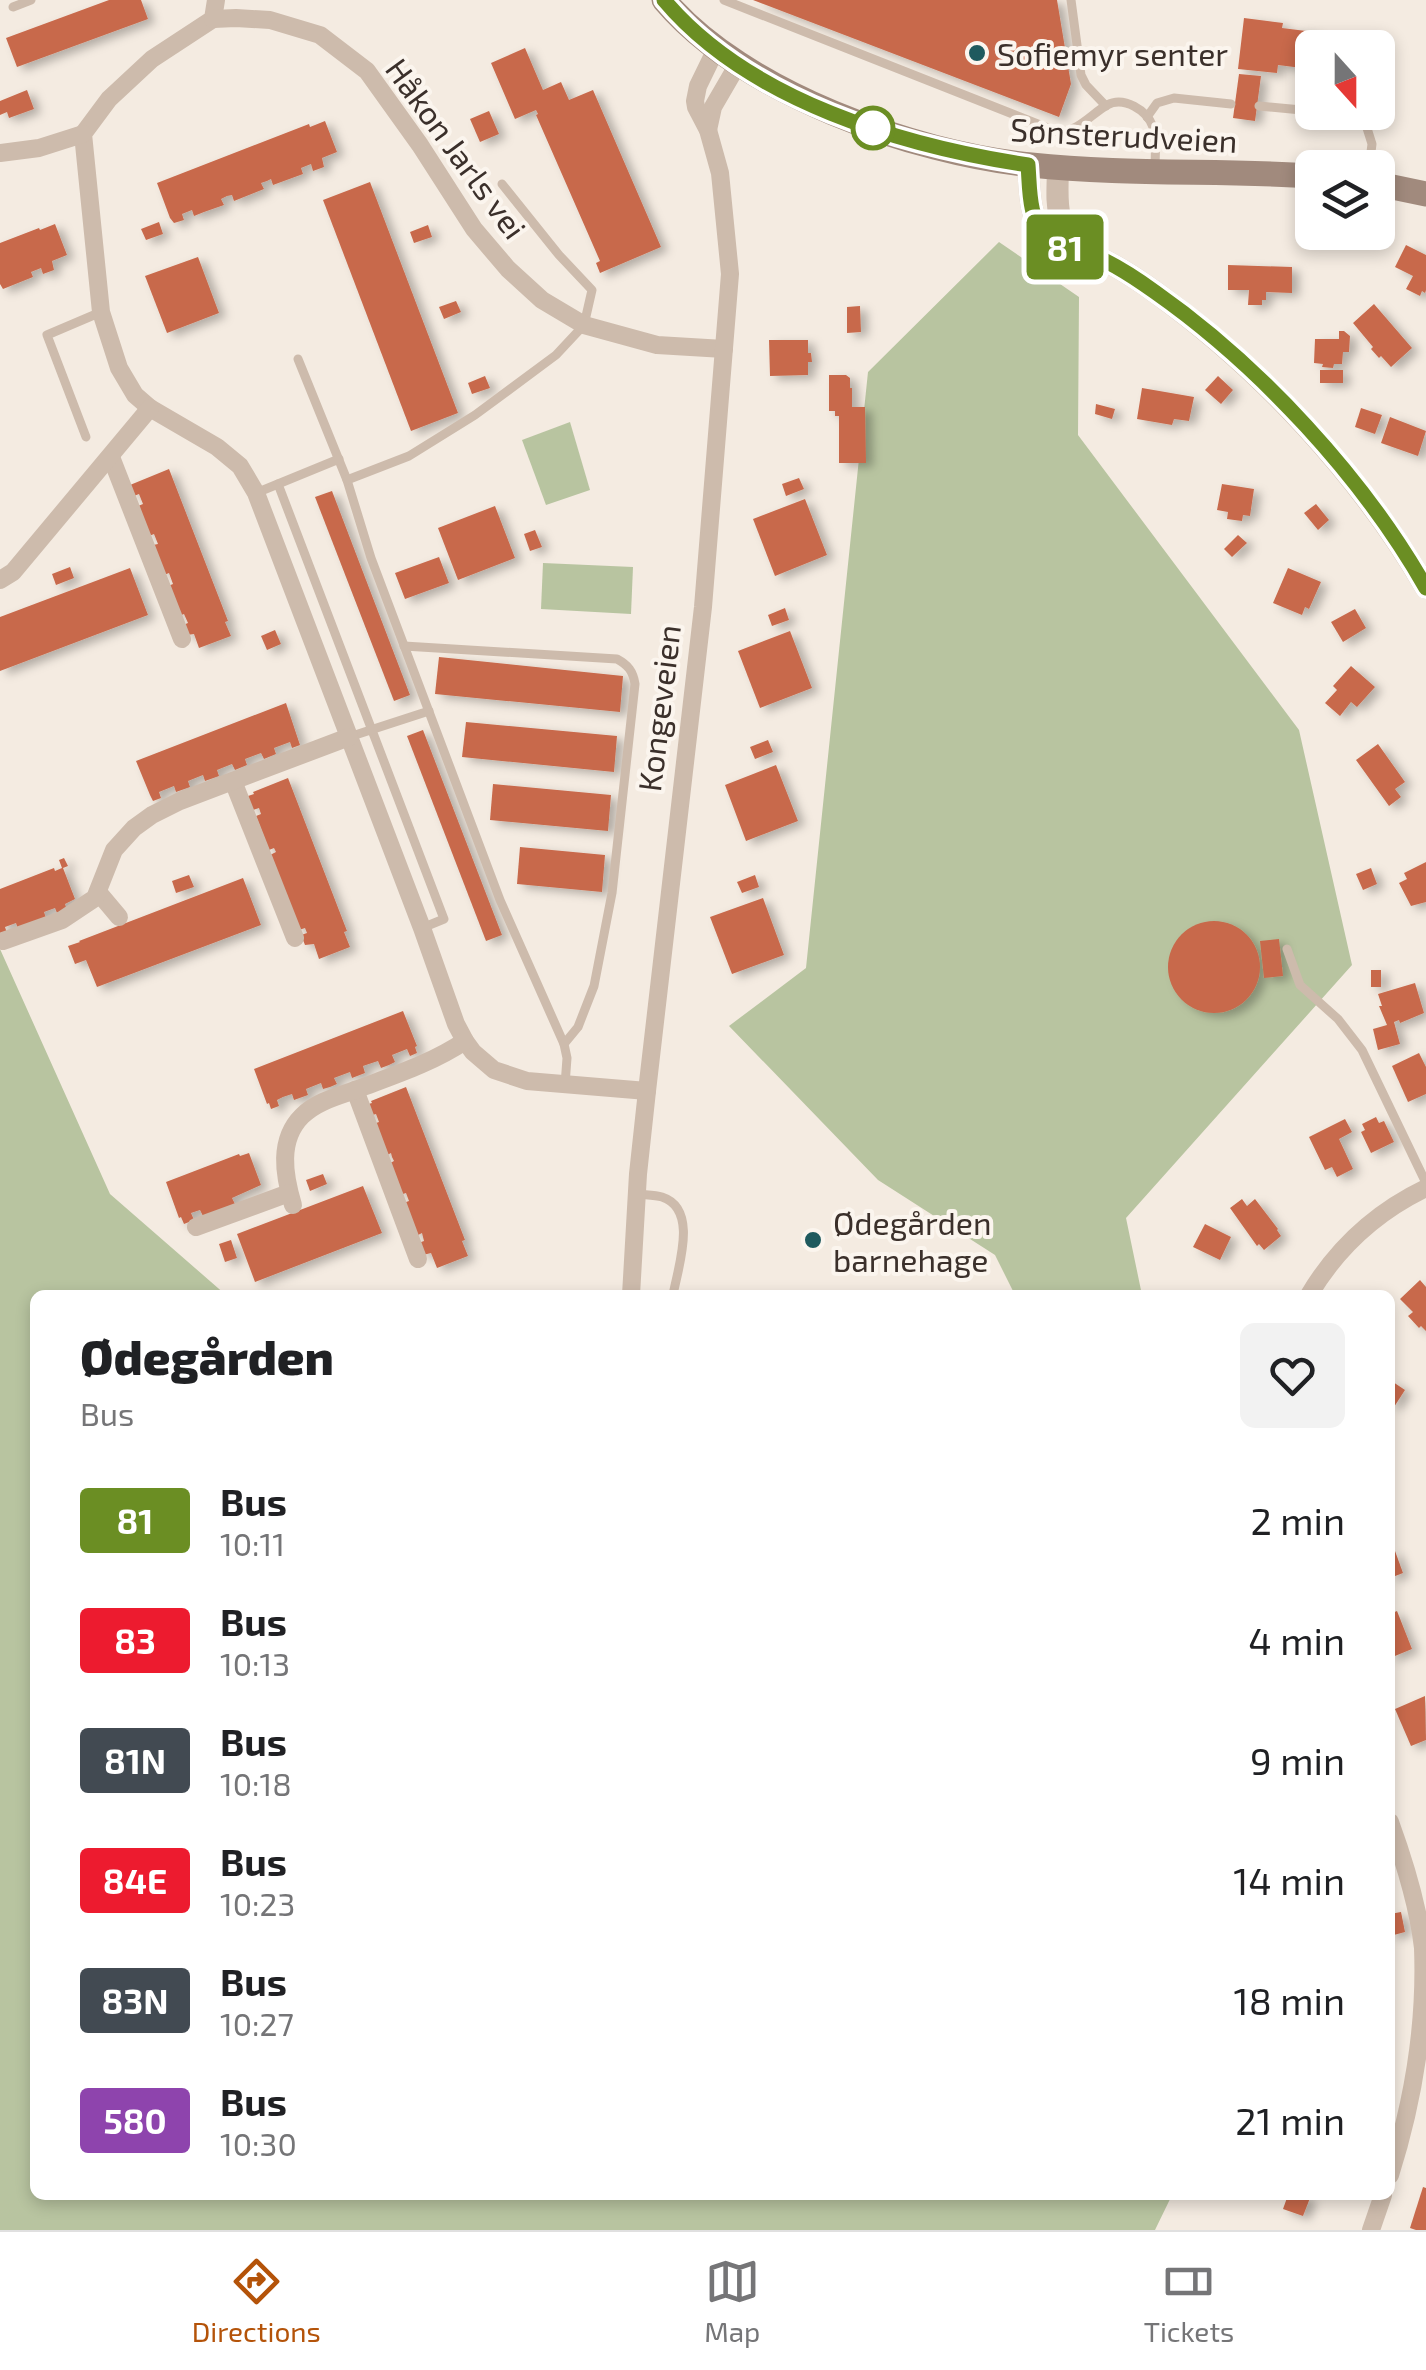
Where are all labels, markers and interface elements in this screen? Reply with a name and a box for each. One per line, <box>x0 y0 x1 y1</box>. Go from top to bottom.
north arrow <box>1295 30 1395 130</box>
map controls <box>1295 30 1395 250</box>
place label: Sofiemyr senter <box>997 34 1228 72</box>
marker: Sofiemyr senter <box>966 42 988 64</box>
street label: Håkon Jarls vei <box>379 51 535 245</box>
unlabelled marker <box>852 107 894 149</box>
street label: Sønsterudveien <box>1009 109 1239 159</box>
button: layers <box>1295 150 1395 250</box>
line badge: 81 <box>1020 214 1110 280</box>
text: 81 <box>1047 226 1083 268</box>
street label: Kongeveien <box>629 622 687 794</box>
place label: Ødegården barnehage <box>833 1203 992 1278</box>
marker: Ødegården barnehage <box>802 1229 824 1251</box>
button: heart <box>1240 1323 1345 1428</box>
text: Ødegården <box>80 1327 334 1385</box>
text: Bus <box>80 1394 134 1432</box>
text: Bus <box>220 1478 287 1524</box>
text: 2 min <box>1250 1497 1345 1543</box>
text: 81 <box>117 1499 153 1541</box>
text: 10:11 <box>220 1524 285 1562</box>
text: Bus <box>220 1598 287 1644</box>
text: 4 min <box>1248 1617 1345 1663</box>
text: 83 <box>114 1619 156 1661</box>
text: 10:13 <box>220 1644 290 1682</box>
text: Bus <box>220 1718 287 1764</box>
text: 9 min <box>1250 1737 1345 1783</box>
text: 81N <box>104 1739 166 1781</box>
text: 10:18 <box>220 1764 292 1802</box>
text: Bus <box>220 1838 287 1884</box>
text: 14 min <box>1233 1857 1345 1903</box>
text: 84E <box>103 1859 167 1901</box>
text: 10:23 <box>220 1884 295 1922</box>
text: Bus <box>220 1958 287 2004</box>
text: 18 min <box>1234 1977 1345 2023</box>
text: 83N <box>102 1979 168 2021</box>
text: 10:27 <box>220 2004 294 2042</box>
text: Bus <box>220 2078 287 2124</box>
text: 21 min <box>1235 2097 1345 2143</box>
text: 580 <box>103 2099 167 2141</box>
text: 10:30 <box>220 2124 297 2162</box>
tab: Directions <box>192 2254 321 2348</box>
tab: Map <box>704 2254 760 2348</box>
tab: Tickets <box>1144 2254 1234 2348</box>

